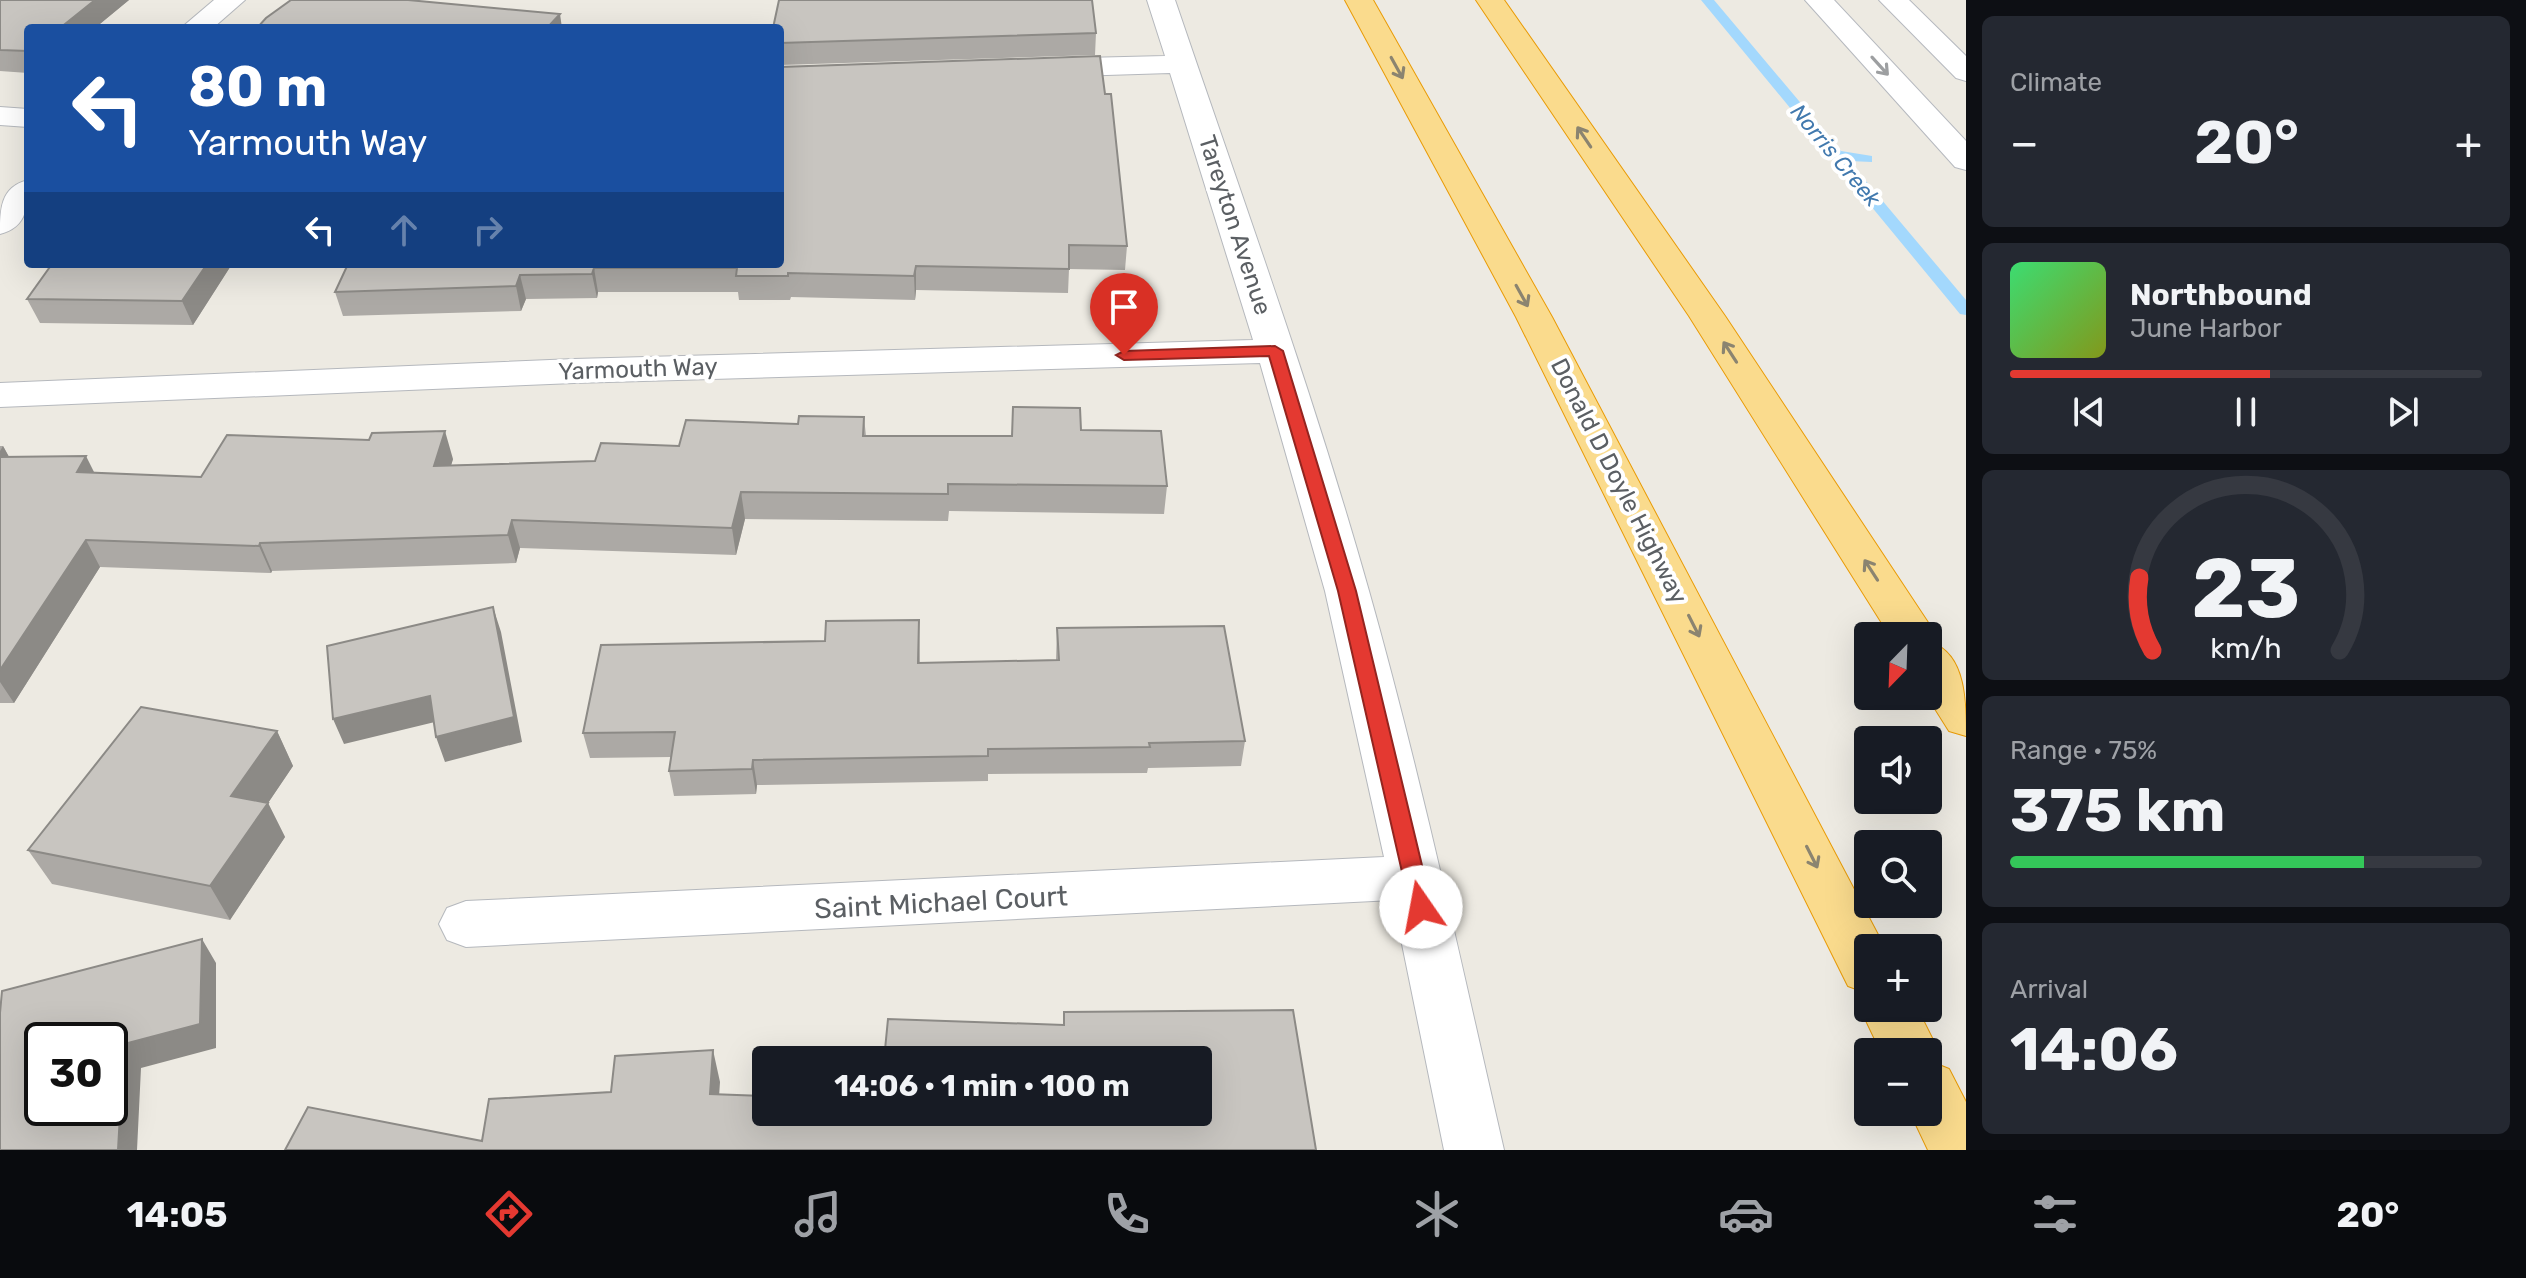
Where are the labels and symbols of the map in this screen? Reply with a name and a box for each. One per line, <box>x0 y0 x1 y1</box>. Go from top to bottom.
one-way arrow <box>1389 56 1405 79</box>
one-way arrow <box>1871 56 1889 76</box>
water label: Norris Creek <box>1785 99 1887 213</box>
one-way arrow <box>1576 126 1592 148</box>
street label: Tareyton Avenue <box>1193 132 1277 318</box>
pin <box>1090 273 1158 355</box>
one-way arrow <box>1514 284 1530 307</box>
one-way arrow <box>1722 341 1738 364</box>
street label: Yarmouth Way <box>558 352 718 386</box>
street label: Donald D Doyle Highway <box>1545 354 1693 608</box>
one-way arrow <box>1863 560 1879 582</box>
one-way arrow <box>1686 613 1702 637</box>
north arrow <box>1854 622 1942 710</box>
one-way arrow <box>1805 845 1820 869</box>
position arrow <box>1379 865 1463 949</box>
street label: Saint Michael Court <box>813 879 1069 926</box>
speed limit sign: 30 <box>24 1022 128 1126</box>

